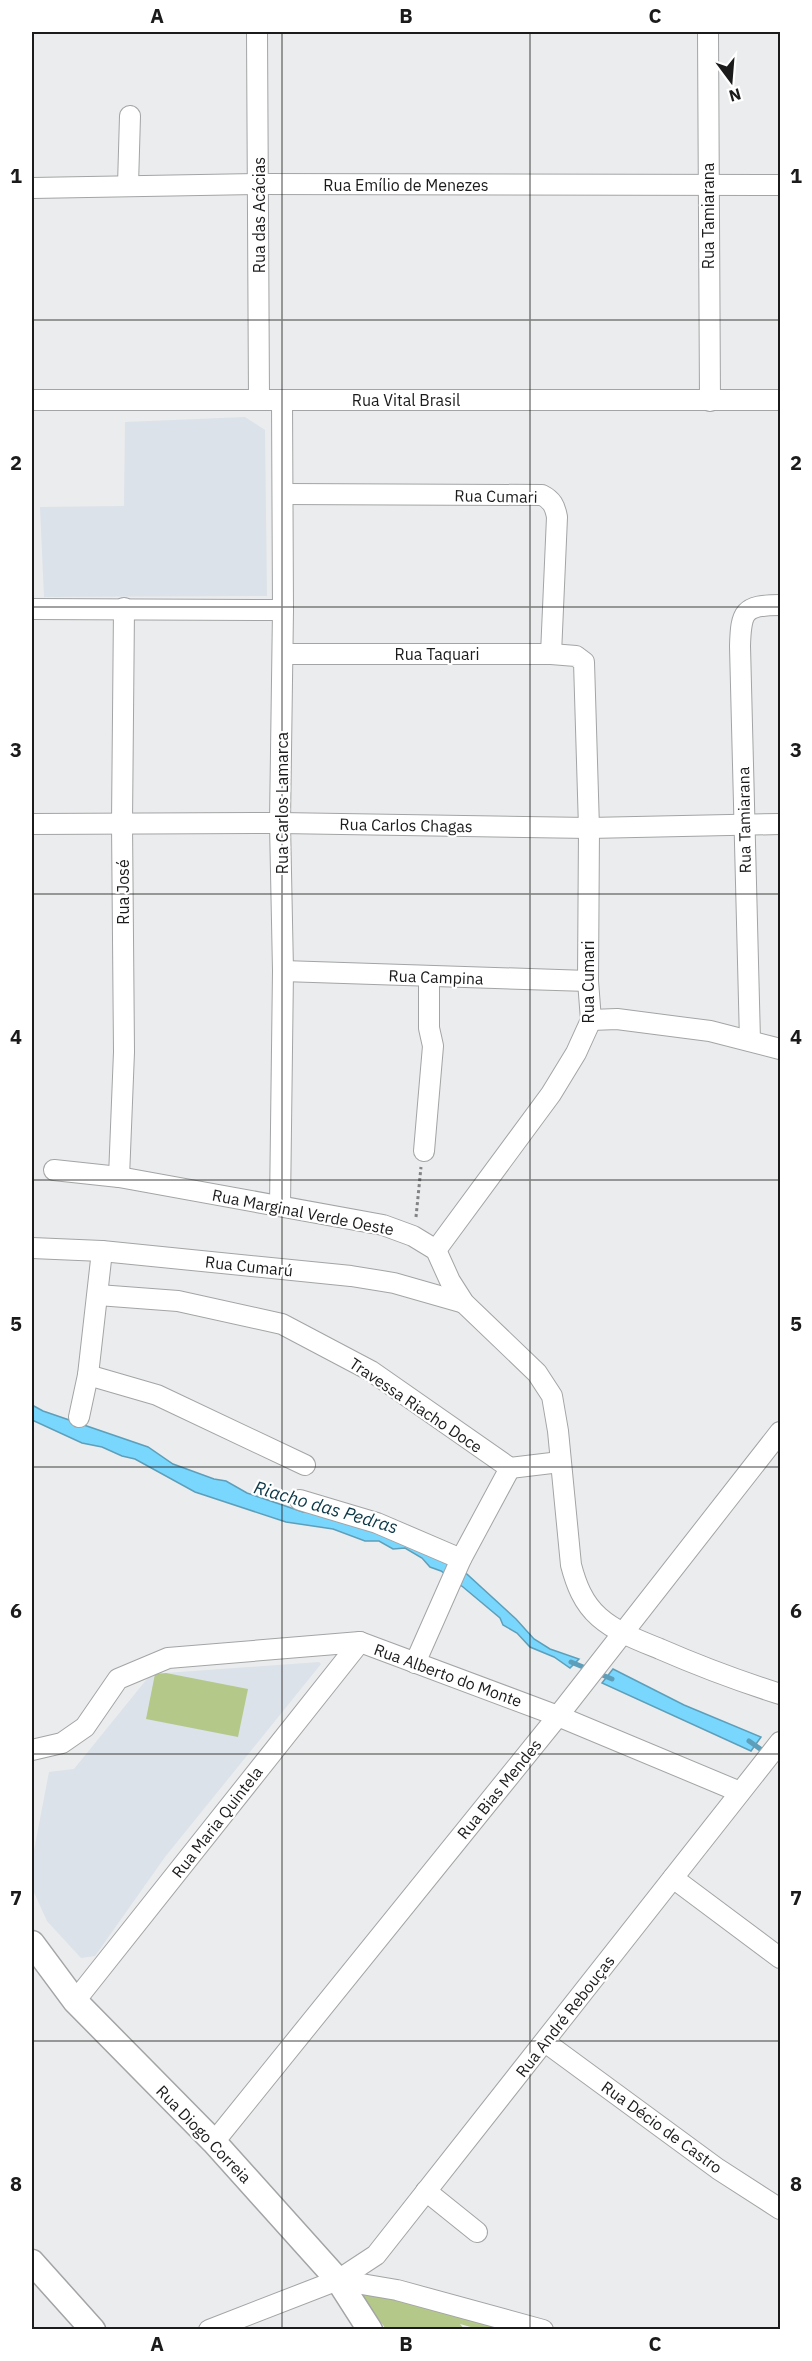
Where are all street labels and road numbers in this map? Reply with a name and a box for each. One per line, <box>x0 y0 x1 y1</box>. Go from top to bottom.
street label: Rua das Acácias <box>249 157 269 273</box>
street label: Rua Tamiarana <box>698 162 718 269</box>
street label: Rua Emílio de Menezes <box>323 175 489 195</box>
street label: Rua Vital Brasil <box>352 390 460 410</box>
street label: Rua Cumari <box>454 485 538 507</box>
street label: Rua Taquari <box>394 644 480 664</box>
street label: Rua Carlos Lamarca <box>272 731 292 874</box>
street label: Rua Tamiarana <box>733 766 755 874</box>
street label: Rua Carlos Chagas <box>339 814 473 836</box>
street label: Rua José <box>113 859 133 925</box>
street label: Rua Cumari <box>578 940 598 1024</box>
street label: Rua Campina <box>388 965 484 989</box>
street label: Rua Marginal Verde Oeste <box>210 1185 396 1239</box>
street label: Rua Cumarú <box>204 1251 294 1281</box>
street label: Travessa Riacho Doce <box>346 1353 486 1457</box>
street label: Rua Alberto do Monte <box>371 1639 525 1711</box>
street label: Rua Bias Mendes <box>453 1735 545 1843</box>
street label: Rua Maria Quintela <box>167 1762 267 1882</box>
street label: Rua André Rebouças <box>511 1951 619 2081</box>
street label: Rua Décio de Castro <box>598 2076 726 2178</box>
street label: Rua Diogo Correia <box>152 2081 256 2187</box>

